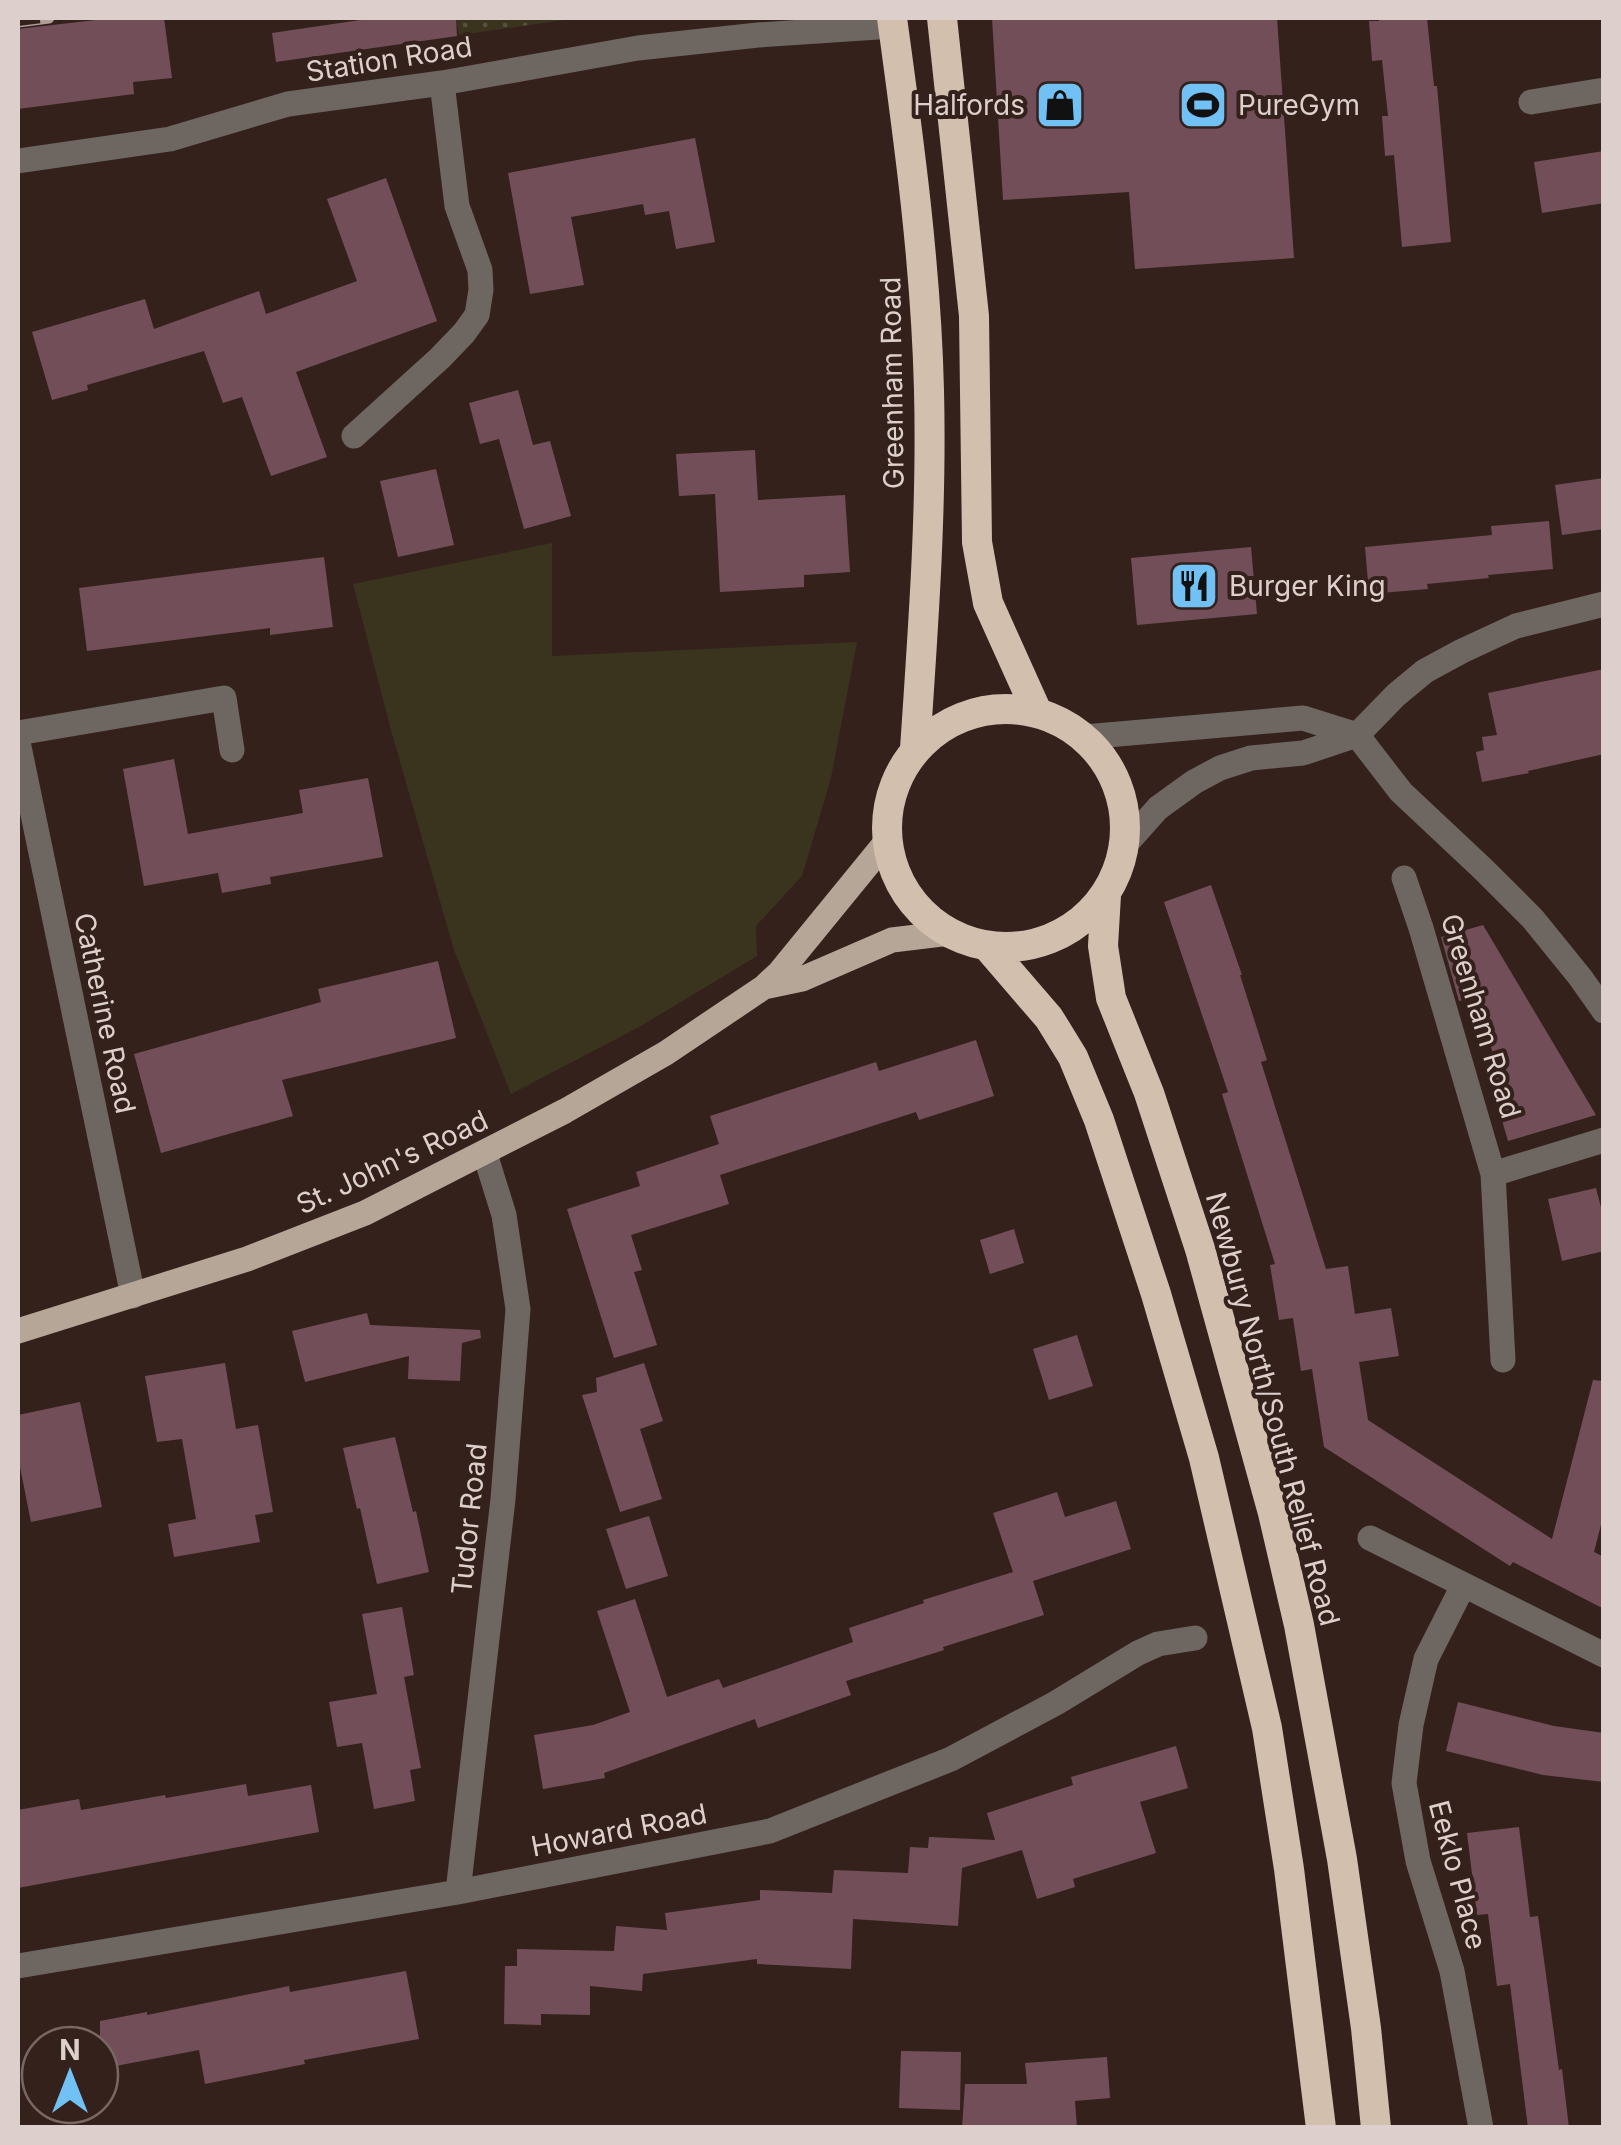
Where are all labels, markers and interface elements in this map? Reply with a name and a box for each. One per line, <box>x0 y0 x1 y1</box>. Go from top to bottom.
street label: Station Road <box>304 29 474 89</box>
shop icon: Halfords <box>1034 79 1086 131</box>
sports icon: PureGym <box>1177 79 1229 131</box>
place label: Halfords <box>913 88 1025 122</box>
place label: PureGym <box>1238 88 1360 122</box>
street label: Greenham Road <box>873 277 911 489</box>
restaurant icon: Burger King <box>1168 560 1220 612</box>
place label: Burger King <box>1229 569 1386 603</box>
street label: Greenham Road <box>1434 909 1528 1123</box>
street label: Catherine Road <box>67 910 143 1116</box>
street label: St. John's Road <box>291 1103 493 1221</box>
street label: Newbury North/South Relief Road <box>1199 1189 1347 1629</box>
street label: Tudor Road <box>444 1441 494 1597</box>
street label: Howard Road <box>528 1796 710 1864</box>
street label: Eeklo Place <box>1422 1797 1494 1953</box>
north arrow <box>20 2025 120 2125</box>
text: N <box>59 2033 81 2067</box>

